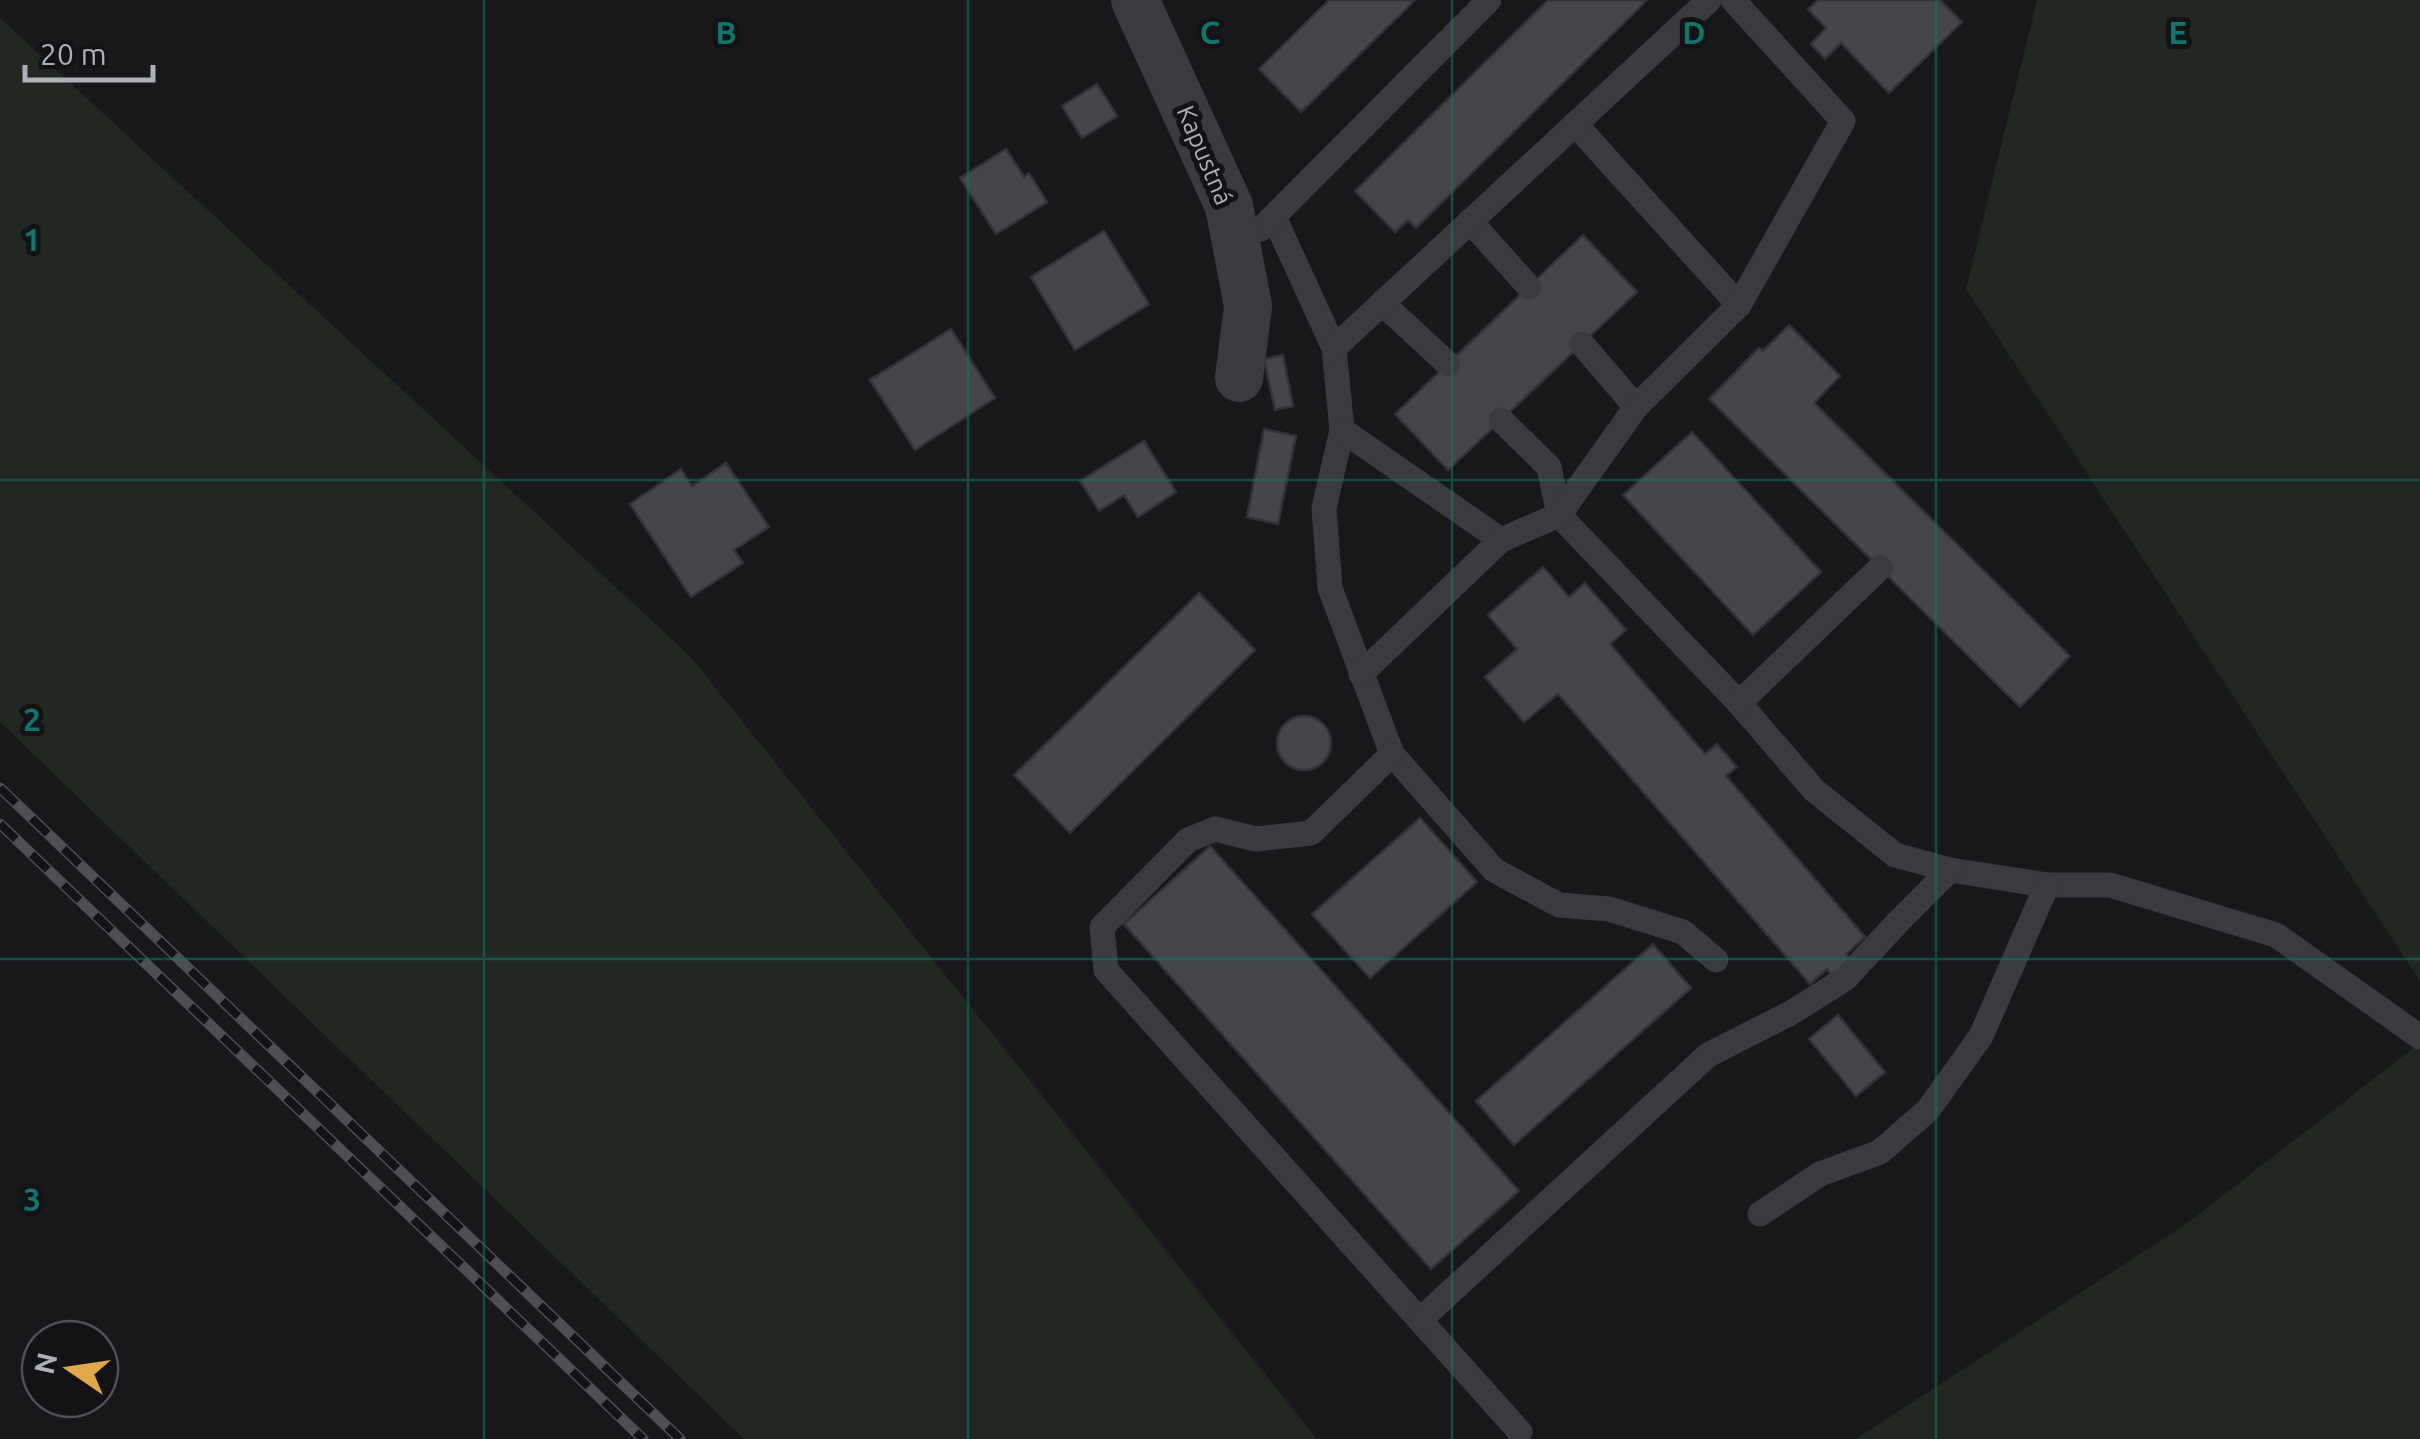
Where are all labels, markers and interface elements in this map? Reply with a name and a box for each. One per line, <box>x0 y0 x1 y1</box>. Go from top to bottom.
text: B <box>715 14 737 50</box>
text: C <box>1200 14 1220 50</box>
text: D <box>1682 14 1706 50</box>
text: E <box>2168 14 2188 50</box>
scale bar <box>25 20 152 82</box>
text: 20 m <box>40 37 107 71</box>
street label: Kapustná <box>1172 101 1238 209</box>
text: 1 <box>23 221 41 257</box>
text: 2 <box>23 701 41 737</box>
text: 3 <box>23 1181 41 1217</box>
north arrow <box>20 1319 120 1419</box>
text: N <box>28 1350 63 1377</box>

